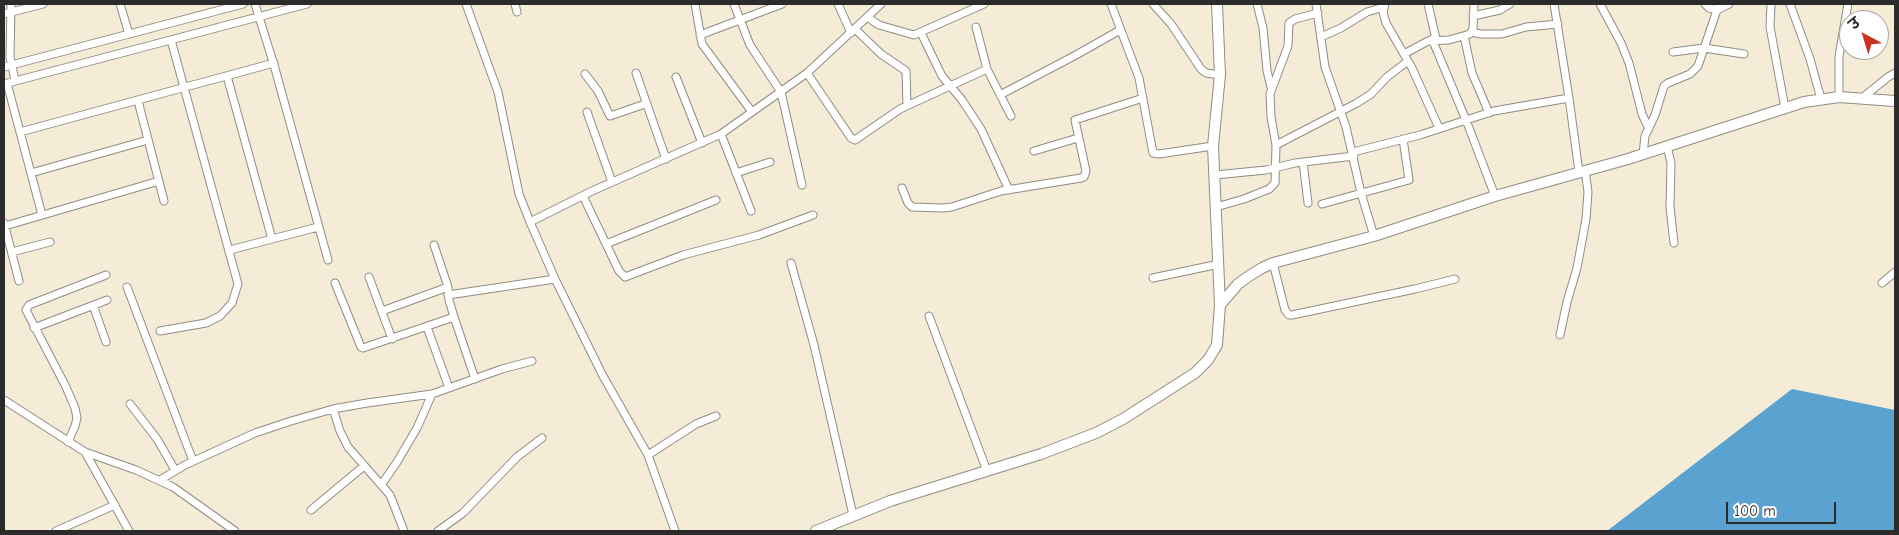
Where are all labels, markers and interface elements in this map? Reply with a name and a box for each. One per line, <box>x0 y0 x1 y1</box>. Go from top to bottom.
north arrow <box>1839 10 1889 60</box>
text: उ <box>1846 14 1864 33</box>
scale bar <box>1729 492 1839 524</box>
text: 100 m <box>1734 502 1776 520</box>

